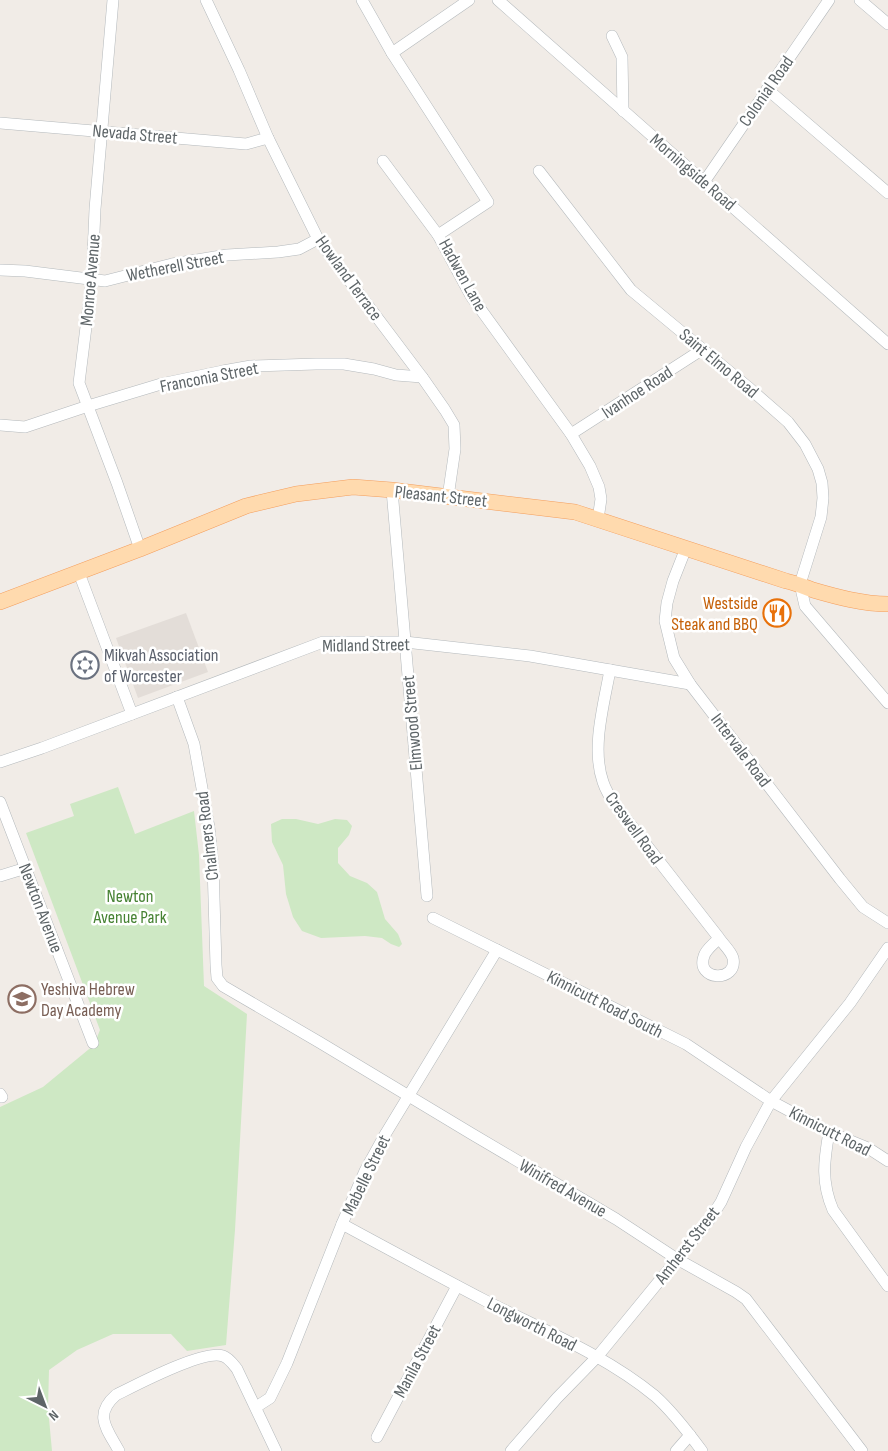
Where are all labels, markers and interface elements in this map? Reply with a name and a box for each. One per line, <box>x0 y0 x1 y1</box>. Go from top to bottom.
street label: Colonial Road <box>735 52 798 131</box>
street label: Nevada Street <box>92 120 179 149</box>
street label: Morningside Road <box>646 129 740 215</box>
street label: Howland Terrace <box>311 232 386 325</box>
street label: Monroe Avenue <box>76 233 105 327</box>
street label: Hadwen Lane <box>434 235 491 315</box>
street label: Wetherell Street <box>125 247 226 286</box>
street label: Saint Elmo Road <box>675 324 763 403</box>
street label: Franconia Street <box>158 358 261 397</box>
street label: Ivanhoe Road <box>598 362 677 423</box>
street label: Pleasant Street <box>394 481 489 512</box>
place label: Westside Steak and BBQ <box>671 593 758 635</box>
restaurant icon: Westside Steak and BBQ <box>762 598 792 628</box>
street label: Midland Street <box>322 634 411 657</box>
place label: Mikvah Association of Worcester <box>104 645 219 687</box>
synagogue icon: Mikvah Association of Worcester <box>70 650 100 680</box>
street label: Elmwood Street <box>398 674 427 772</box>
street label: Intervale Road <box>706 709 775 791</box>
street label: Creswell Road <box>600 788 667 868</box>
street label: Chalmers Road <box>192 790 223 882</box>
street label: Newton Avenue <box>14 861 67 956</box>
park label: Newton Avenue Park <box>92 886 167 928</box>
street label: Kinnicutt Road South <box>543 966 666 1043</box>
place label: Yeshiva Hebrew Day Academy <box>41 979 135 1021</box>
school or university icon: Yeshiva Hebrew Day Academy <box>7 984 37 1014</box>
street label: Kinnicutt Road <box>785 1102 874 1161</box>
street label: Mabelle Street <box>338 1131 395 1219</box>
street label: Winifred Avenue <box>515 1155 610 1222</box>
street label: Amherst Street <box>650 1202 724 1289</box>
street label: Longworth Road <box>484 1293 580 1356</box>
street label: Manila Street <box>389 1321 446 1401</box>
north arrow <box>20 1381 70 1431</box>
text: N <box>45 1406 62 1424</box>

